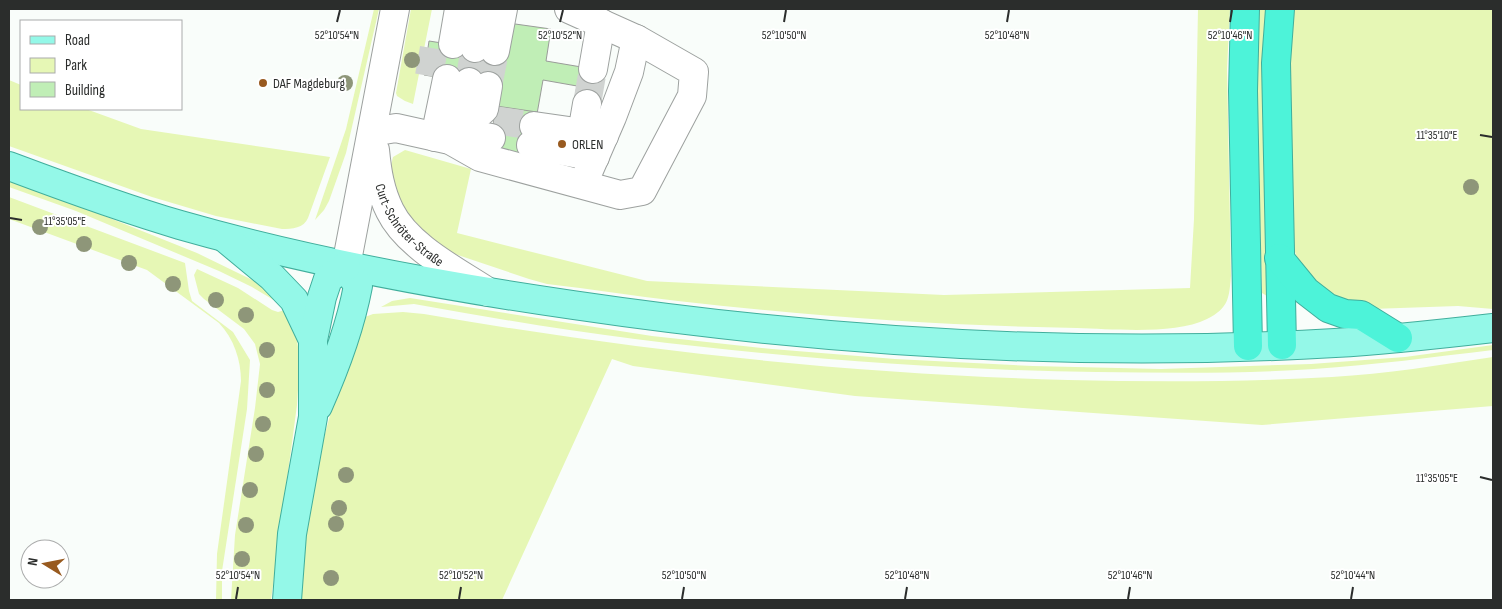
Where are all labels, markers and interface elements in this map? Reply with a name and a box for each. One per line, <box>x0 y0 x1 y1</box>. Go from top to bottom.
legend <box>20 20 182 110</box>
text: 52°10'54"N <box>315 28 359 43</box>
text: 52°10'52"N <box>538 28 582 43</box>
text: 52°10'50"N <box>762 28 806 43</box>
text: 52°10'48"N <box>985 28 1029 43</box>
text: 52°10'46"N <box>1208 28 1252 43</box>
text: Road <box>65 31 90 50</box>
text: Park <box>65 56 87 75</box>
place label: DAF Magdeburg <box>273 75 345 92</box>
marker: DAF Magdeburg <box>257 77 269 89</box>
text: Building <box>65 81 105 100</box>
text: 11°35'10"E <box>1416 128 1458 143</box>
place label: ORLEN <box>572 136 603 153</box>
marker: ORLEN <box>556 138 568 150</box>
street label: Curt-Schröter-Straße <box>372 182 447 270</box>
text: 11°35'05"E <box>44 214 86 229</box>
text: 11°35'05"E <box>1416 471 1458 486</box>
north arrow <box>20 539 70 589</box>
text: N <box>24 557 42 567</box>
text: 52°10'54"N <box>216 568 260 583</box>
text: 52°10'52"N <box>439 568 483 583</box>
text: 52°10'50"N <box>662 568 706 583</box>
text: 52°10'48"N <box>885 568 929 583</box>
text: 52°10'46"N <box>1108 568 1152 583</box>
text: 52°10'44"N <box>1331 568 1375 583</box>

